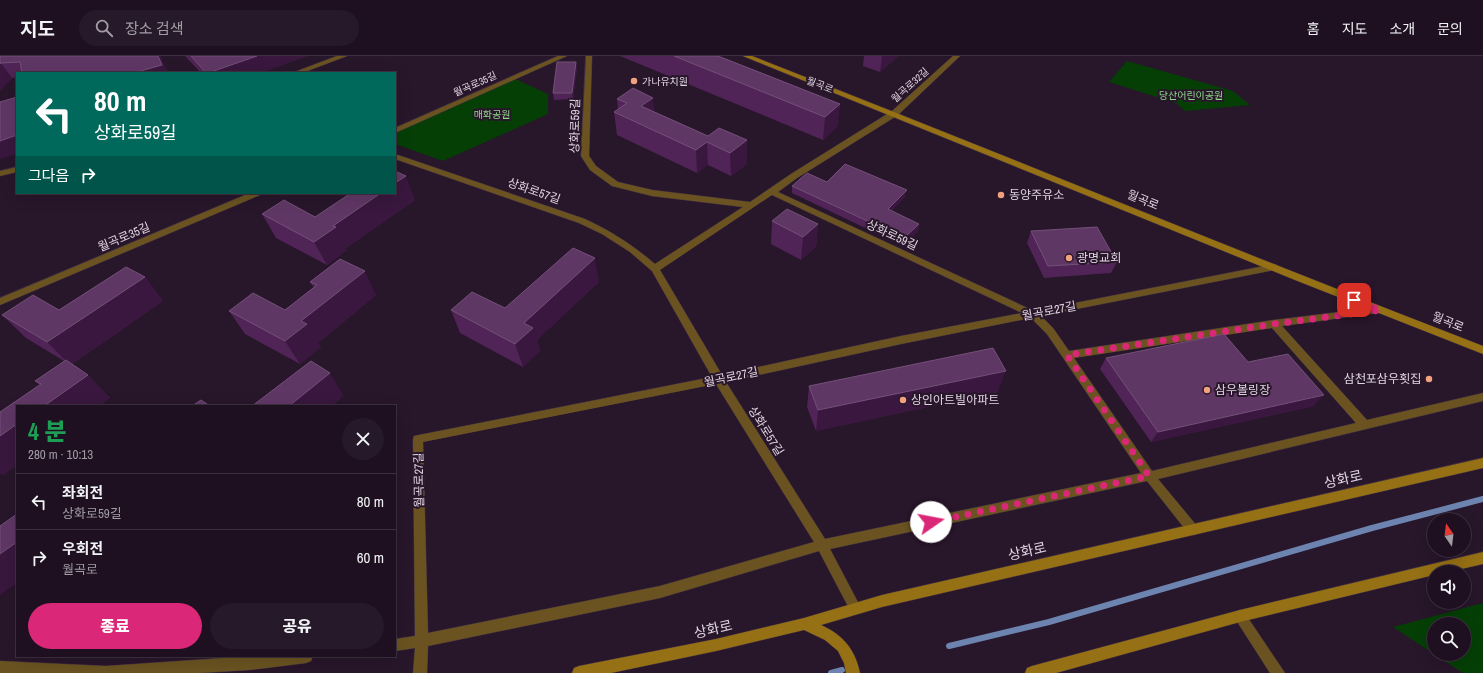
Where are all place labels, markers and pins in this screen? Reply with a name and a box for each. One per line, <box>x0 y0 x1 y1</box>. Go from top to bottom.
place label: 가나유치원 <box>642 75 688 88</box>
marker: 가나유치원 <box>629 76 639 86</box>
place label: 동양주유소 <box>1009 187 1064 203</box>
marker: 동양주유소 <box>996 190 1006 200</box>
place label: 광명교회 <box>1077 250 1121 266</box>
marker: 광명교회 <box>1064 253 1074 263</box>
pin <box>1337 283 1371 317</box>
place label: 삼천포삼우횟집 <box>1344 371 1421 387</box>
marker: 삼천포삼우횟집 <box>1424 374 1434 384</box>
place label: 삼우볼링장 <box>1215 382 1270 398</box>
marker: 삼우볼링장 <box>1202 385 1212 395</box>
place label: 상인아트빌아파트 <box>911 392 999 408</box>
marker: 상인아트빌아파트 <box>898 395 908 405</box>

